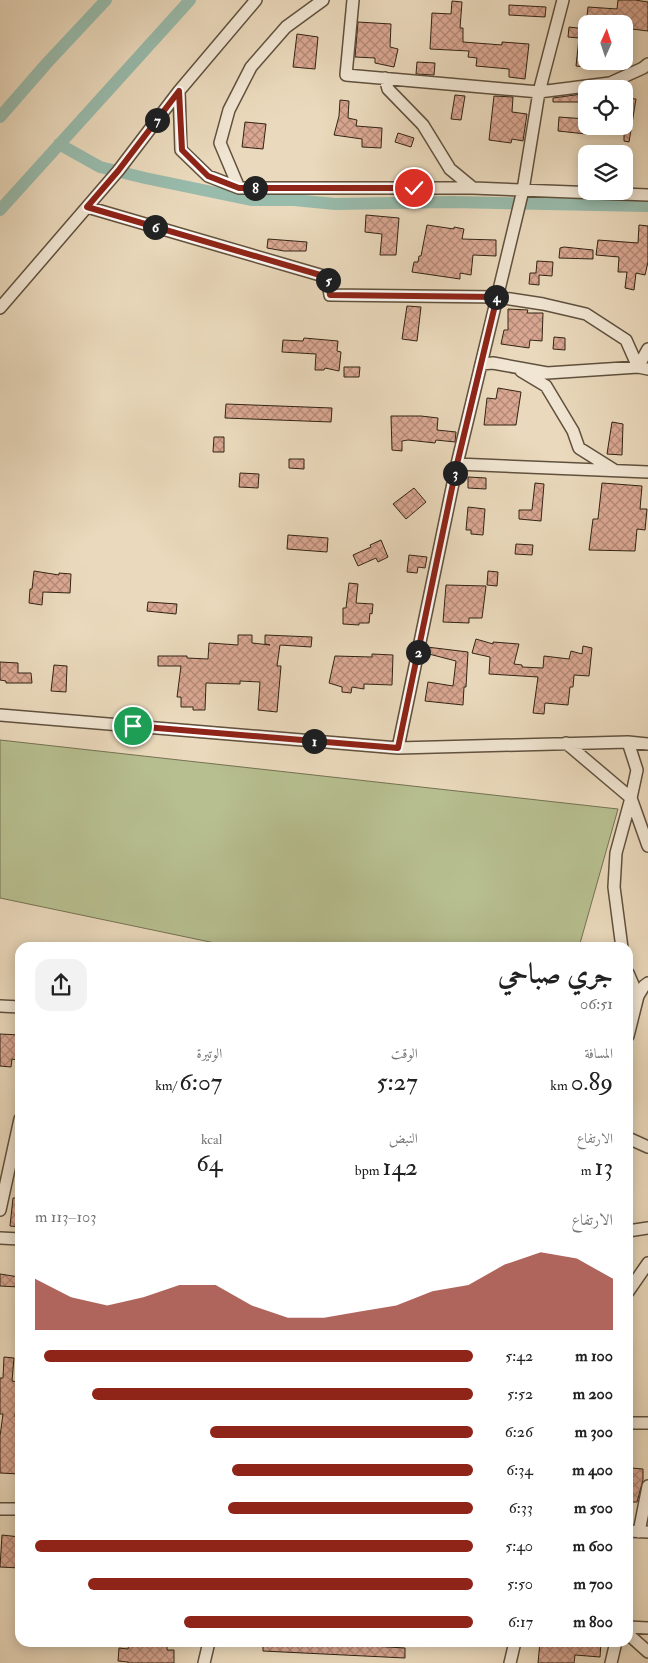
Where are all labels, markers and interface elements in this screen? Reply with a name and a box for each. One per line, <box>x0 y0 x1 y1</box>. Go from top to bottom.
north arrow <box>578 15 632 70</box>
map controls <box>578 15 633 200</box>
button: locate <box>578 80 633 135</box>
pin: 7 <box>144 108 170 132</box>
text: 7 <box>154 112 161 129</box>
button: layers <box>578 145 633 200</box>
pin <box>393 167 435 209</box>
icon: check <box>400 174 428 202</box>
pin: 8 <box>242 176 268 200</box>
text: 8 <box>252 180 259 197</box>
pin: 6 <box>142 214 168 240</box>
text: 6 <box>152 219 159 236</box>
pin: 5 <box>316 268 340 292</box>
text: 5 <box>325 272 332 289</box>
pin: 4 <box>484 284 508 310</box>
text: 4 <box>493 289 500 306</box>
pin: 3 <box>442 460 468 486</box>
text: 3 <box>453 465 458 482</box>
pin: 2 <box>406 640 430 664</box>
text: 2 <box>415 644 422 661</box>
pin <box>112 705 154 747</box>
icon: arrive <box>119 712 147 740</box>
pin: 1 <box>302 728 326 754</box>
text: 1 <box>312 733 317 750</box>
text: جري صباحي <box>498 957 613 992</box>
button: share <box>35 959 87 1011</box>
text: 06:51 <box>580 994 613 1014</box>
text: الوتيرة <box>197 1045 222 1062</box>
text: الوقت <box>391 1045 418 1062</box>
text: المسافة <box>584 1045 613 1062</box>
text: 6:07 <box>179 1067 222 1098</box>
text: 5:27 <box>376 1067 418 1098</box>
text: 0.89 <box>571 1067 613 1098</box>
text: /km <box>155 1077 179 1094</box>
text: km <box>550 1077 571 1094</box>
text: النبض <box>389 1130 418 1147</box>
text: الارتفاع <box>577 1130 613 1147</box>
text: kcal <box>201 1131 222 1148</box>
text: 64 <box>196 1148 222 1179</box>
text: 142 <box>383 1152 418 1183</box>
text: 13 <box>594 1152 613 1183</box>
text: bpm <box>355 1162 383 1179</box>
text: m <box>581 1162 594 1179</box>
text: 103–113 m <box>35 1207 96 1227</box>
text: الارتفاع <box>571 1210 613 1230</box>
text: 5:42 <box>505 1346 533 1366</box>
text: 100 m <box>575 1346 613 1366</box>
text: 5:52 <box>507 1384 533 1404</box>
text: 200 m <box>573 1384 613 1404</box>
text: 6:26 <box>505 1422 533 1442</box>
text: 300 m <box>575 1422 613 1442</box>
text: 6:34 <box>506 1460 533 1480</box>
text: 400 m <box>572 1460 613 1480</box>
text: 6:33 <box>509 1498 533 1518</box>
text: 500 m <box>574 1498 613 1518</box>
text: 5:40 <box>505 1536 533 1556</box>
text: 600 m <box>573 1536 613 1556</box>
text: 5:50 <box>507 1574 533 1594</box>
text: 700 m <box>574 1574 613 1594</box>
text: 6:17 <box>508 1612 533 1632</box>
text: 800 m <box>573 1612 613 1632</box>

